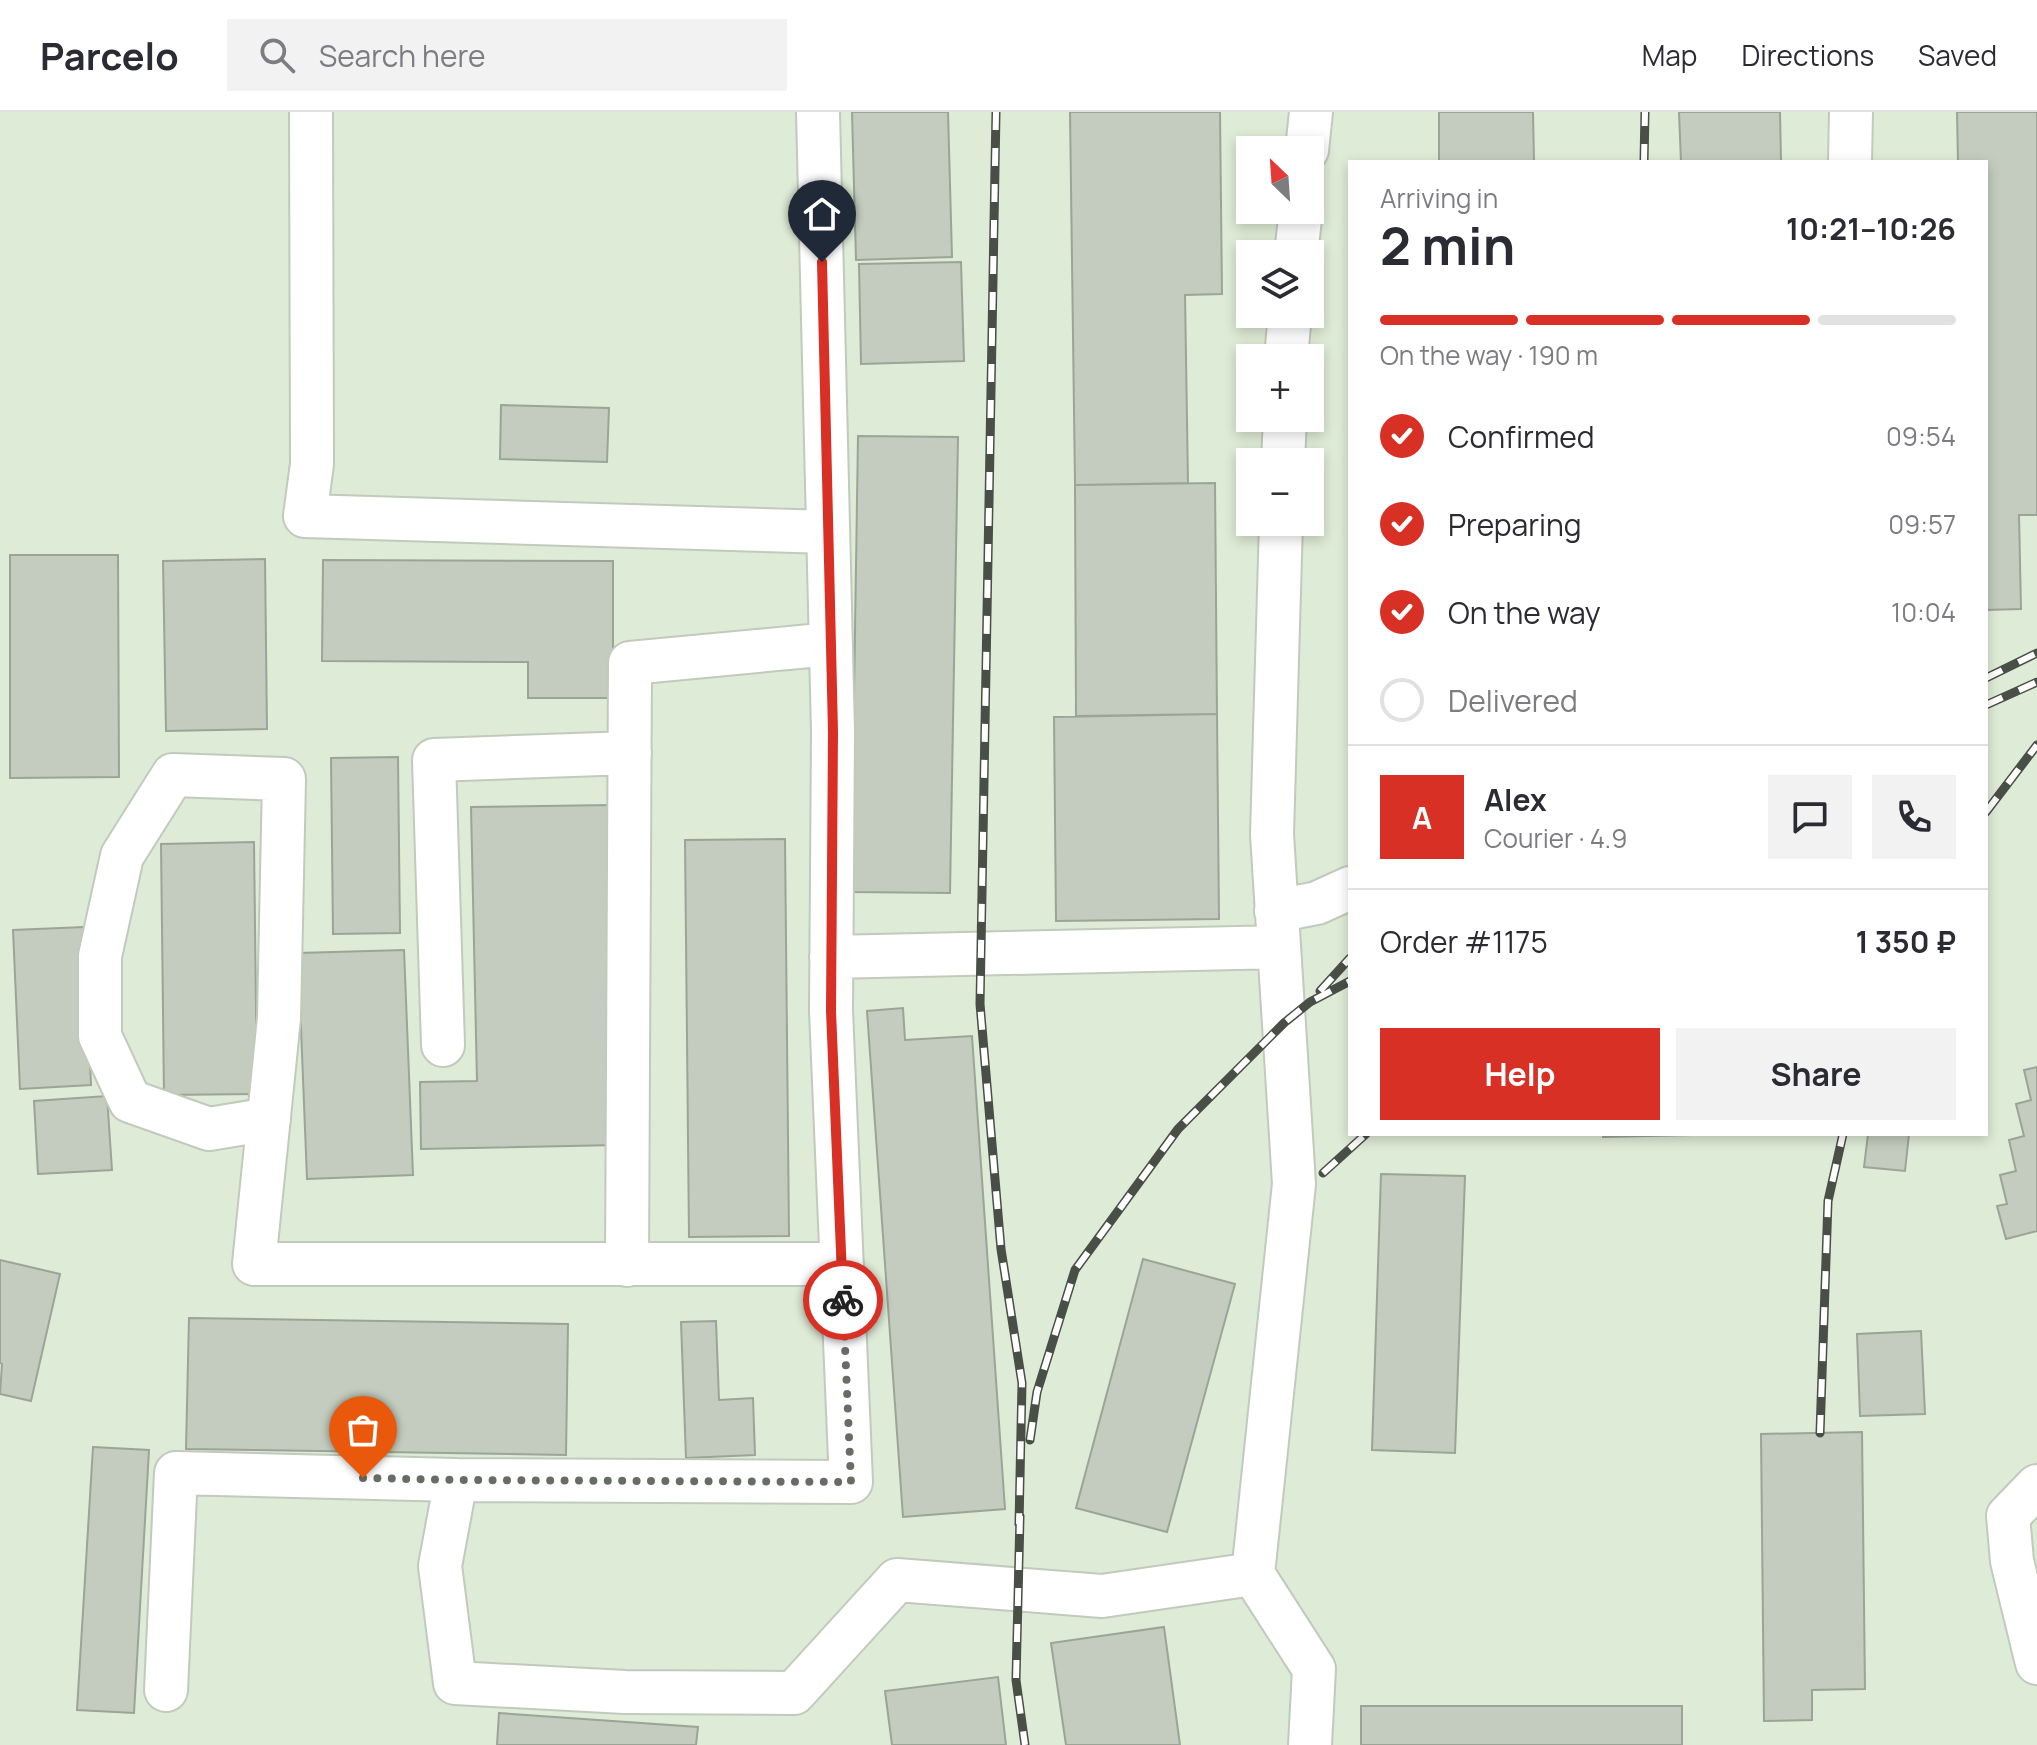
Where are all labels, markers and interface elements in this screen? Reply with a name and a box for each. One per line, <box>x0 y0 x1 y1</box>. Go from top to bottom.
search box <box>227 19 787 91</box>
text: Parcelo <box>40 29 179 81</box>
icon: search <box>255 33 299 77</box>
text: Search here <box>319 35 486 76</box>
text: Map <box>1642 36 1697 74</box>
text: Directions <box>1741 36 1874 74</box>
text: Saved <box>1918 36 1997 74</box>
north arrow <box>1236 136 1324 224</box>
map controls <box>1236 136 1324 536</box>
pin <box>788 180 856 262</box>
text: Arriving in <box>1380 180 1498 216</box>
icon: home <box>800 192 844 236</box>
text: 10:21–10:26 <box>1786 208 1956 249</box>
text: 2 min <box>1380 210 1515 281</box>
button: layers <box>1236 240 1324 328</box>
text: On the way · 190 m <box>1380 337 1598 373</box>
button: + <box>1236 344 1324 432</box>
icon: check <box>1380 414 1424 458</box>
text: Confirmed <box>1448 416 1595 457</box>
text: 09:54 <box>1886 418 1956 454</box>
button: − <box>1236 448 1324 536</box>
icon: check <box>1380 502 1424 546</box>
text: Preparing <box>1448 504 1582 545</box>
text: 09:57 <box>1888 506 1956 542</box>
icon: check <box>1380 590 1424 634</box>
text: On the way <box>1448 592 1601 633</box>
text: 10:04 <box>1891 594 1956 630</box>
text: Delivered <box>1448 680 1578 721</box>
button: chat <box>1768 775 1852 859</box>
button: phone <box>1872 775 1956 859</box>
text: Alex <box>1484 779 1547 820</box>
text: A <box>1412 797 1432 838</box>
text: Courier · 4.9 <box>1484 820 1627 856</box>
text: Order #1175 <box>1380 921 1548 962</box>
text: 1 350 ₽ <box>1856 921 1956 962</box>
button: Help <box>1380 1028 1660 1120</box>
button: Share <box>1676 1028 1956 1120</box>
courier <box>803 1260 883 1340</box>
icon: bike <box>821 1278 865 1322</box>
pin <box>329 1396 397 1478</box>
icon: bag <box>341 1408 385 1452</box>

